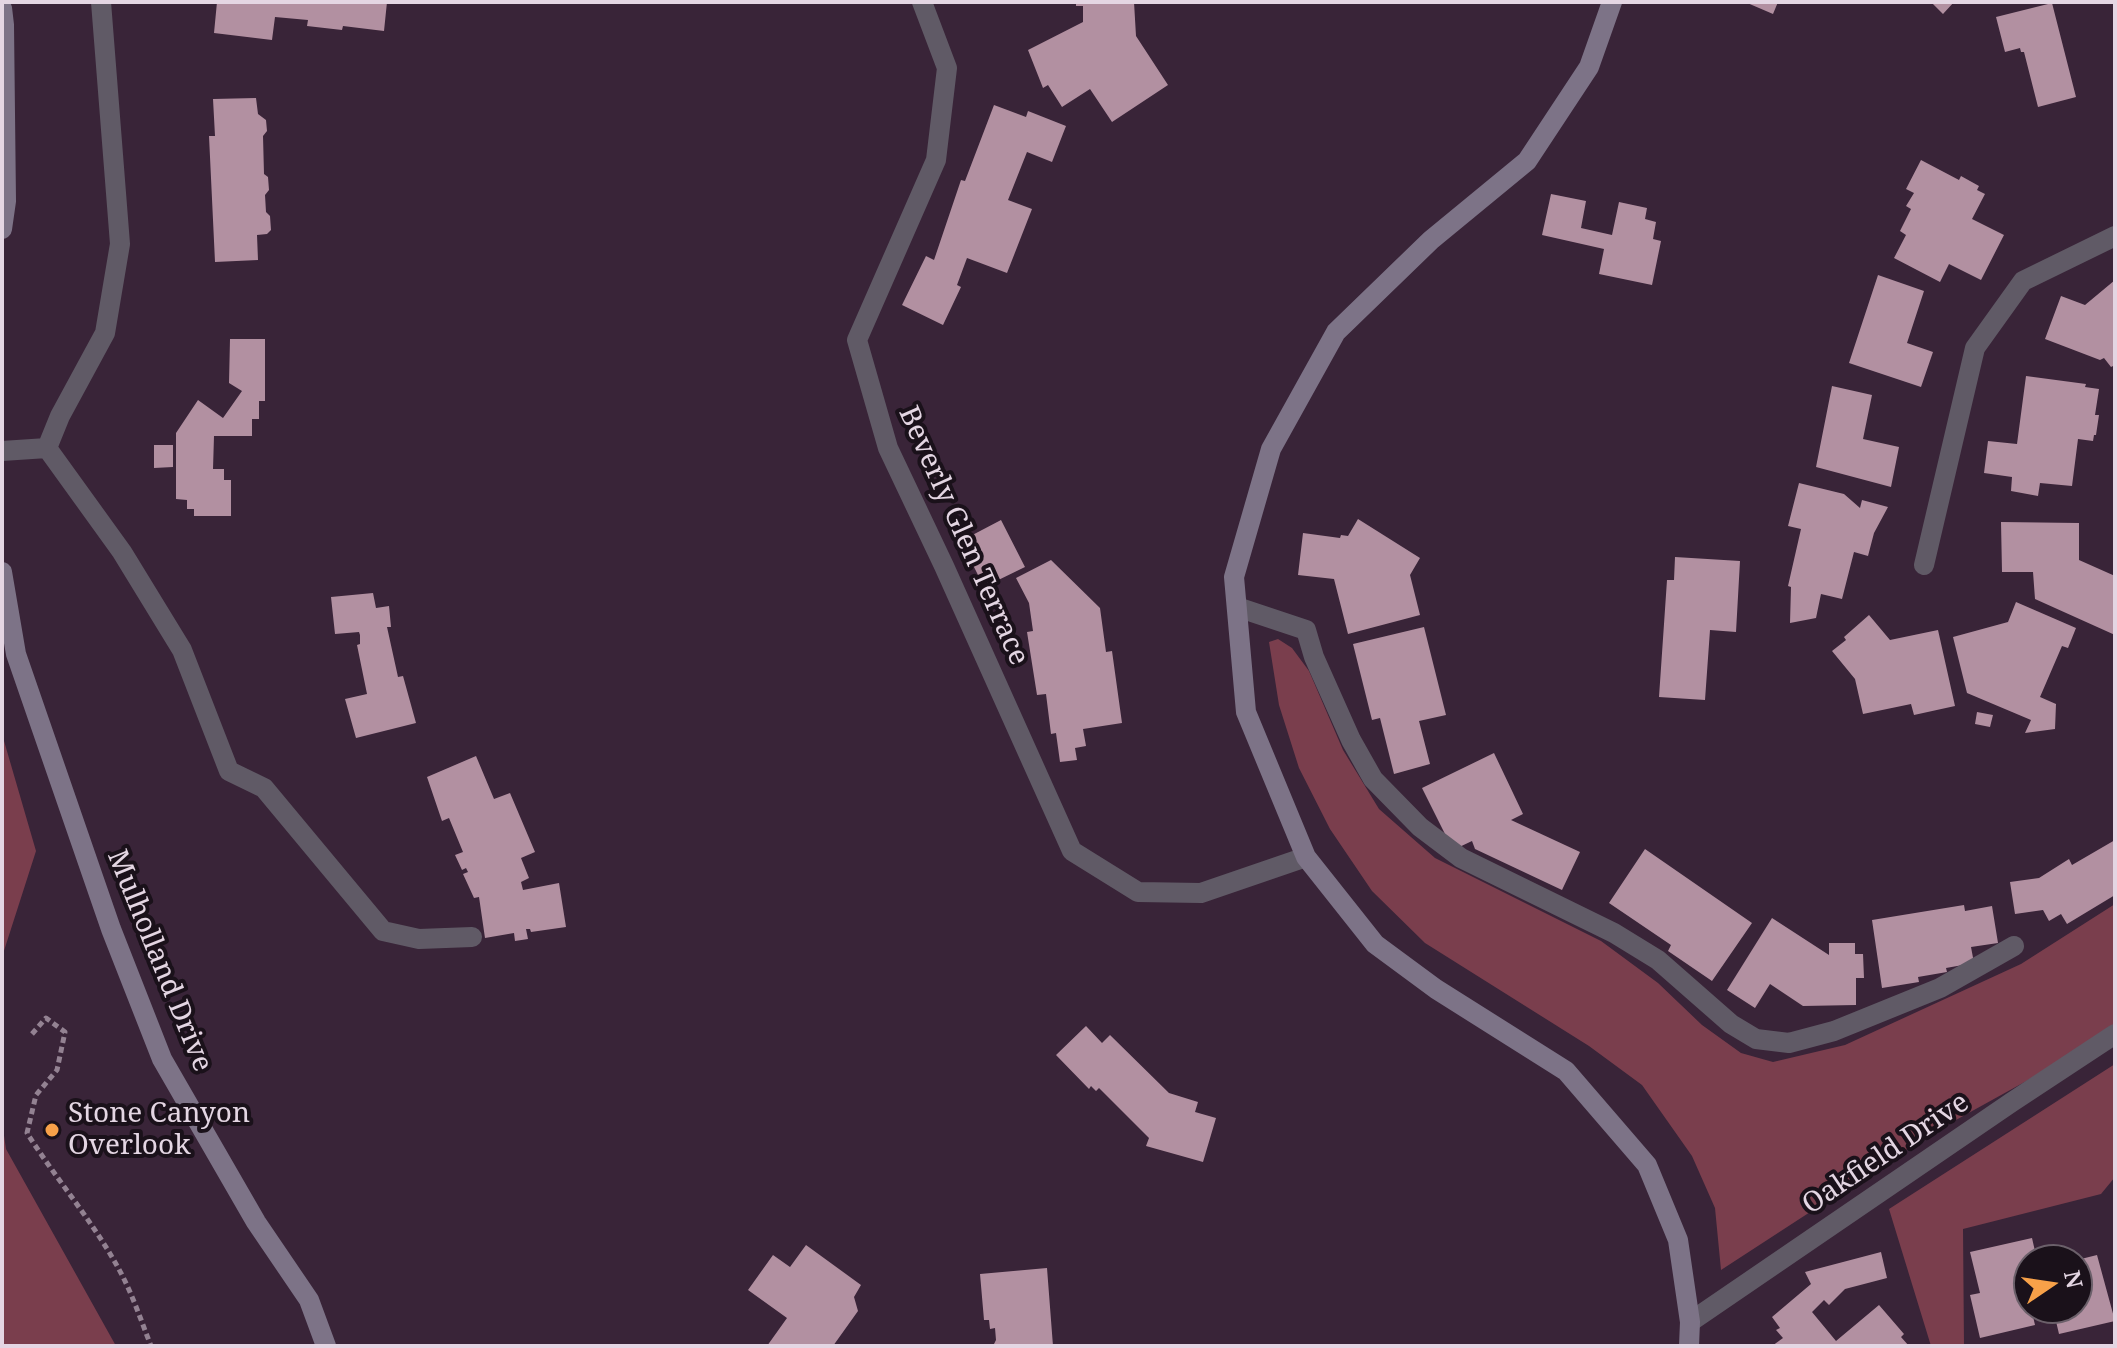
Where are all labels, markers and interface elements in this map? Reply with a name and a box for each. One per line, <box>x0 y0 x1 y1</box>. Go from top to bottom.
street label: Beverly Glen Terrace <box>891 401 1035 671</box>
street label: Mulholland Drive <box>99 845 219 1077</box>
street label: Oakfield Drive <box>1796 1086 1976 1222</box>
place label: Stone Canyon Overlook <box>68 1097 250 1163</box>
marker: Stone Canyon Overlook <box>43 1121 61 1139</box>
north arrow <box>2013 1244 2093 1324</box>
text: N <box>2058 1267 2091 1291</box>

